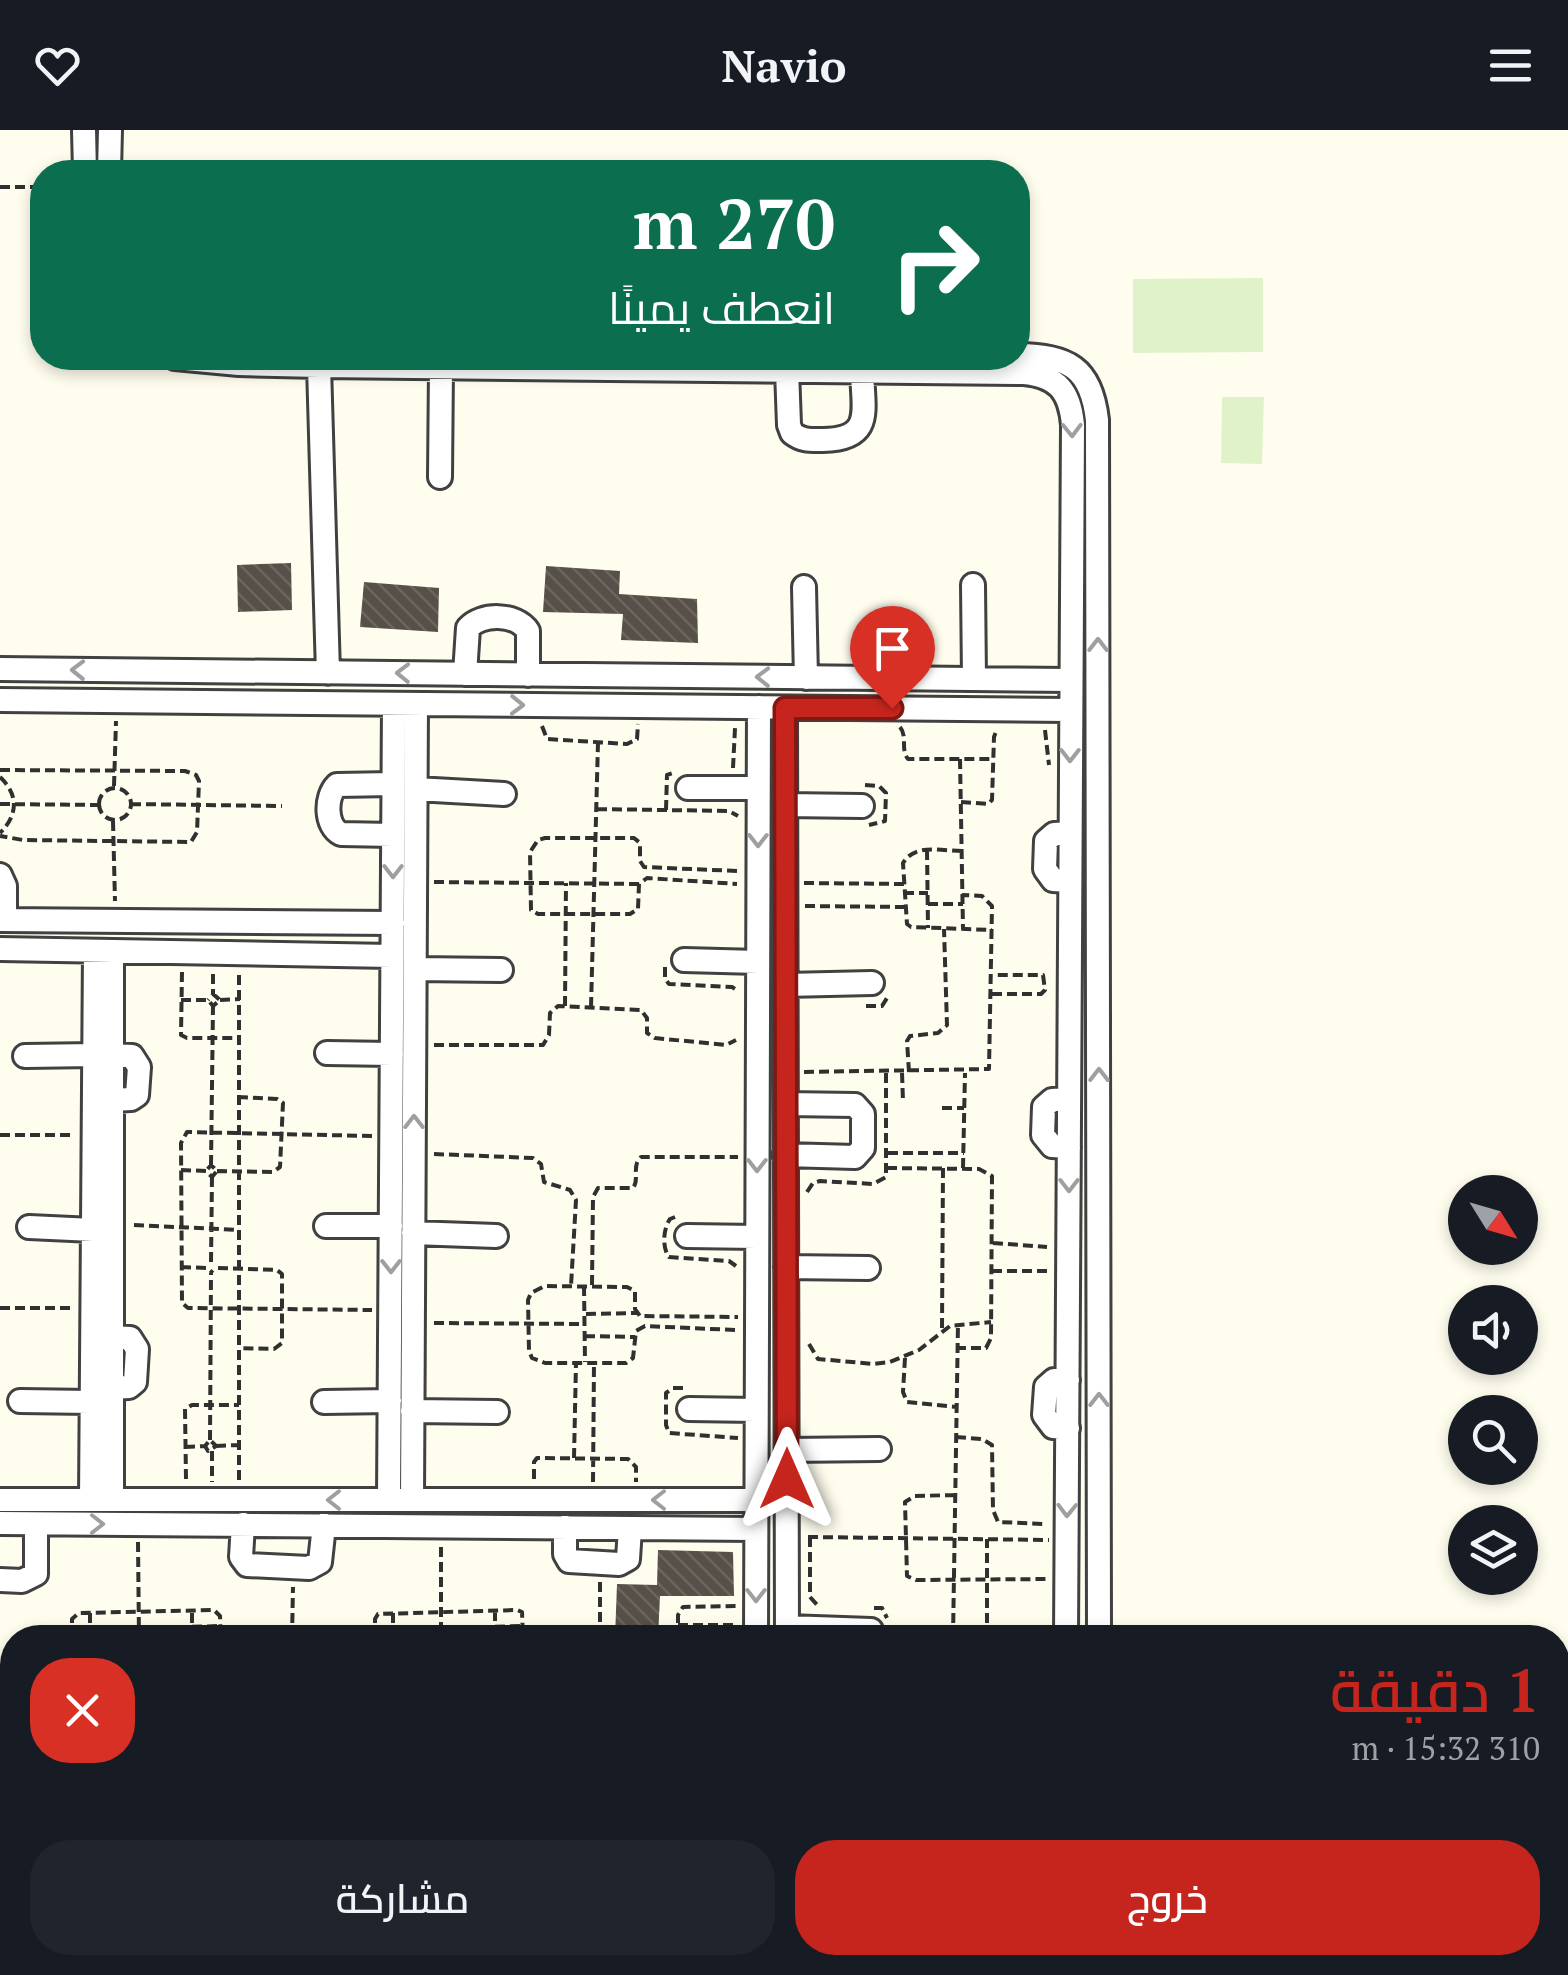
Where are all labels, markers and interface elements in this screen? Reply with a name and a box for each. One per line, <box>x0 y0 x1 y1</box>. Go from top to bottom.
text: Navio <box>721 35 847 95</box>
icon: heart <box>30 38 85 93</box>
icon: menu <box>1483 38 1538 93</box>
text: 270 m <box>633 176 835 269</box>
icon: right <box>870 200 1000 330</box>
text: انعطف يمينًا <box>608 277 835 337</box>
one-way arrow <box>1062 423 1083 439</box>
pin <box>850 606 935 709</box>
icon: arrive <box>865 621 920 676</box>
one-way arrow <box>1087 637 1109 652</box>
one-way arrow <box>69 659 84 681</box>
one-way arrow <box>394 663 410 684</box>
one-way arrow <box>754 666 770 688</box>
one-way arrow <box>510 694 526 716</box>
one-way arrow <box>1059 748 1080 764</box>
one-way arrow <box>747 832 769 848</box>
one-way arrow <box>382 864 404 880</box>
one-way arrow <box>1088 1067 1110 1082</box>
one-way arrow <box>403 1114 425 1130</box>
one-way arrow <box>746 1158 768 1173</box>
north arrow <box>1448 1175 1538 1265</box>
map controls <box>1448 1175 1538 1595</box>
one-way arrow <box>1058 1178 1080 1194</box>
one-way arrow <box>380 1260 402 1275</box>
button: sound <box>1448 1285 1538 1375</box>
one-way arrow <box>1088 1392 1110 1408</box>
button: search <box>1448 1395 1538 1485</box>
position arrow <box>735 1427 839 1531</box>
one-way arrow <box>325 1489 341 1510</box>
one-way arrow <box>650 1489 666 1511</box>
one-way arrow <box>1056 1504 1078 1519</box>
button: layers <box>1448 1505 1538 1595</box>
one-way arrow <box>90 1513 106 1535</box>
one-way arrow <box>745 1588 767 1603</box>
text: 1 دقيقة <box>1330 1650 1540 1729</box>
button: close <box>30 1658 135 1763</box>
text: 310 m · 15:32 <box>1352 1727 1540 1769</box>
button: مشاركة <box>30 1840 775 1955</box>
button: خروج <box>795 1840 1540 1955</box>

